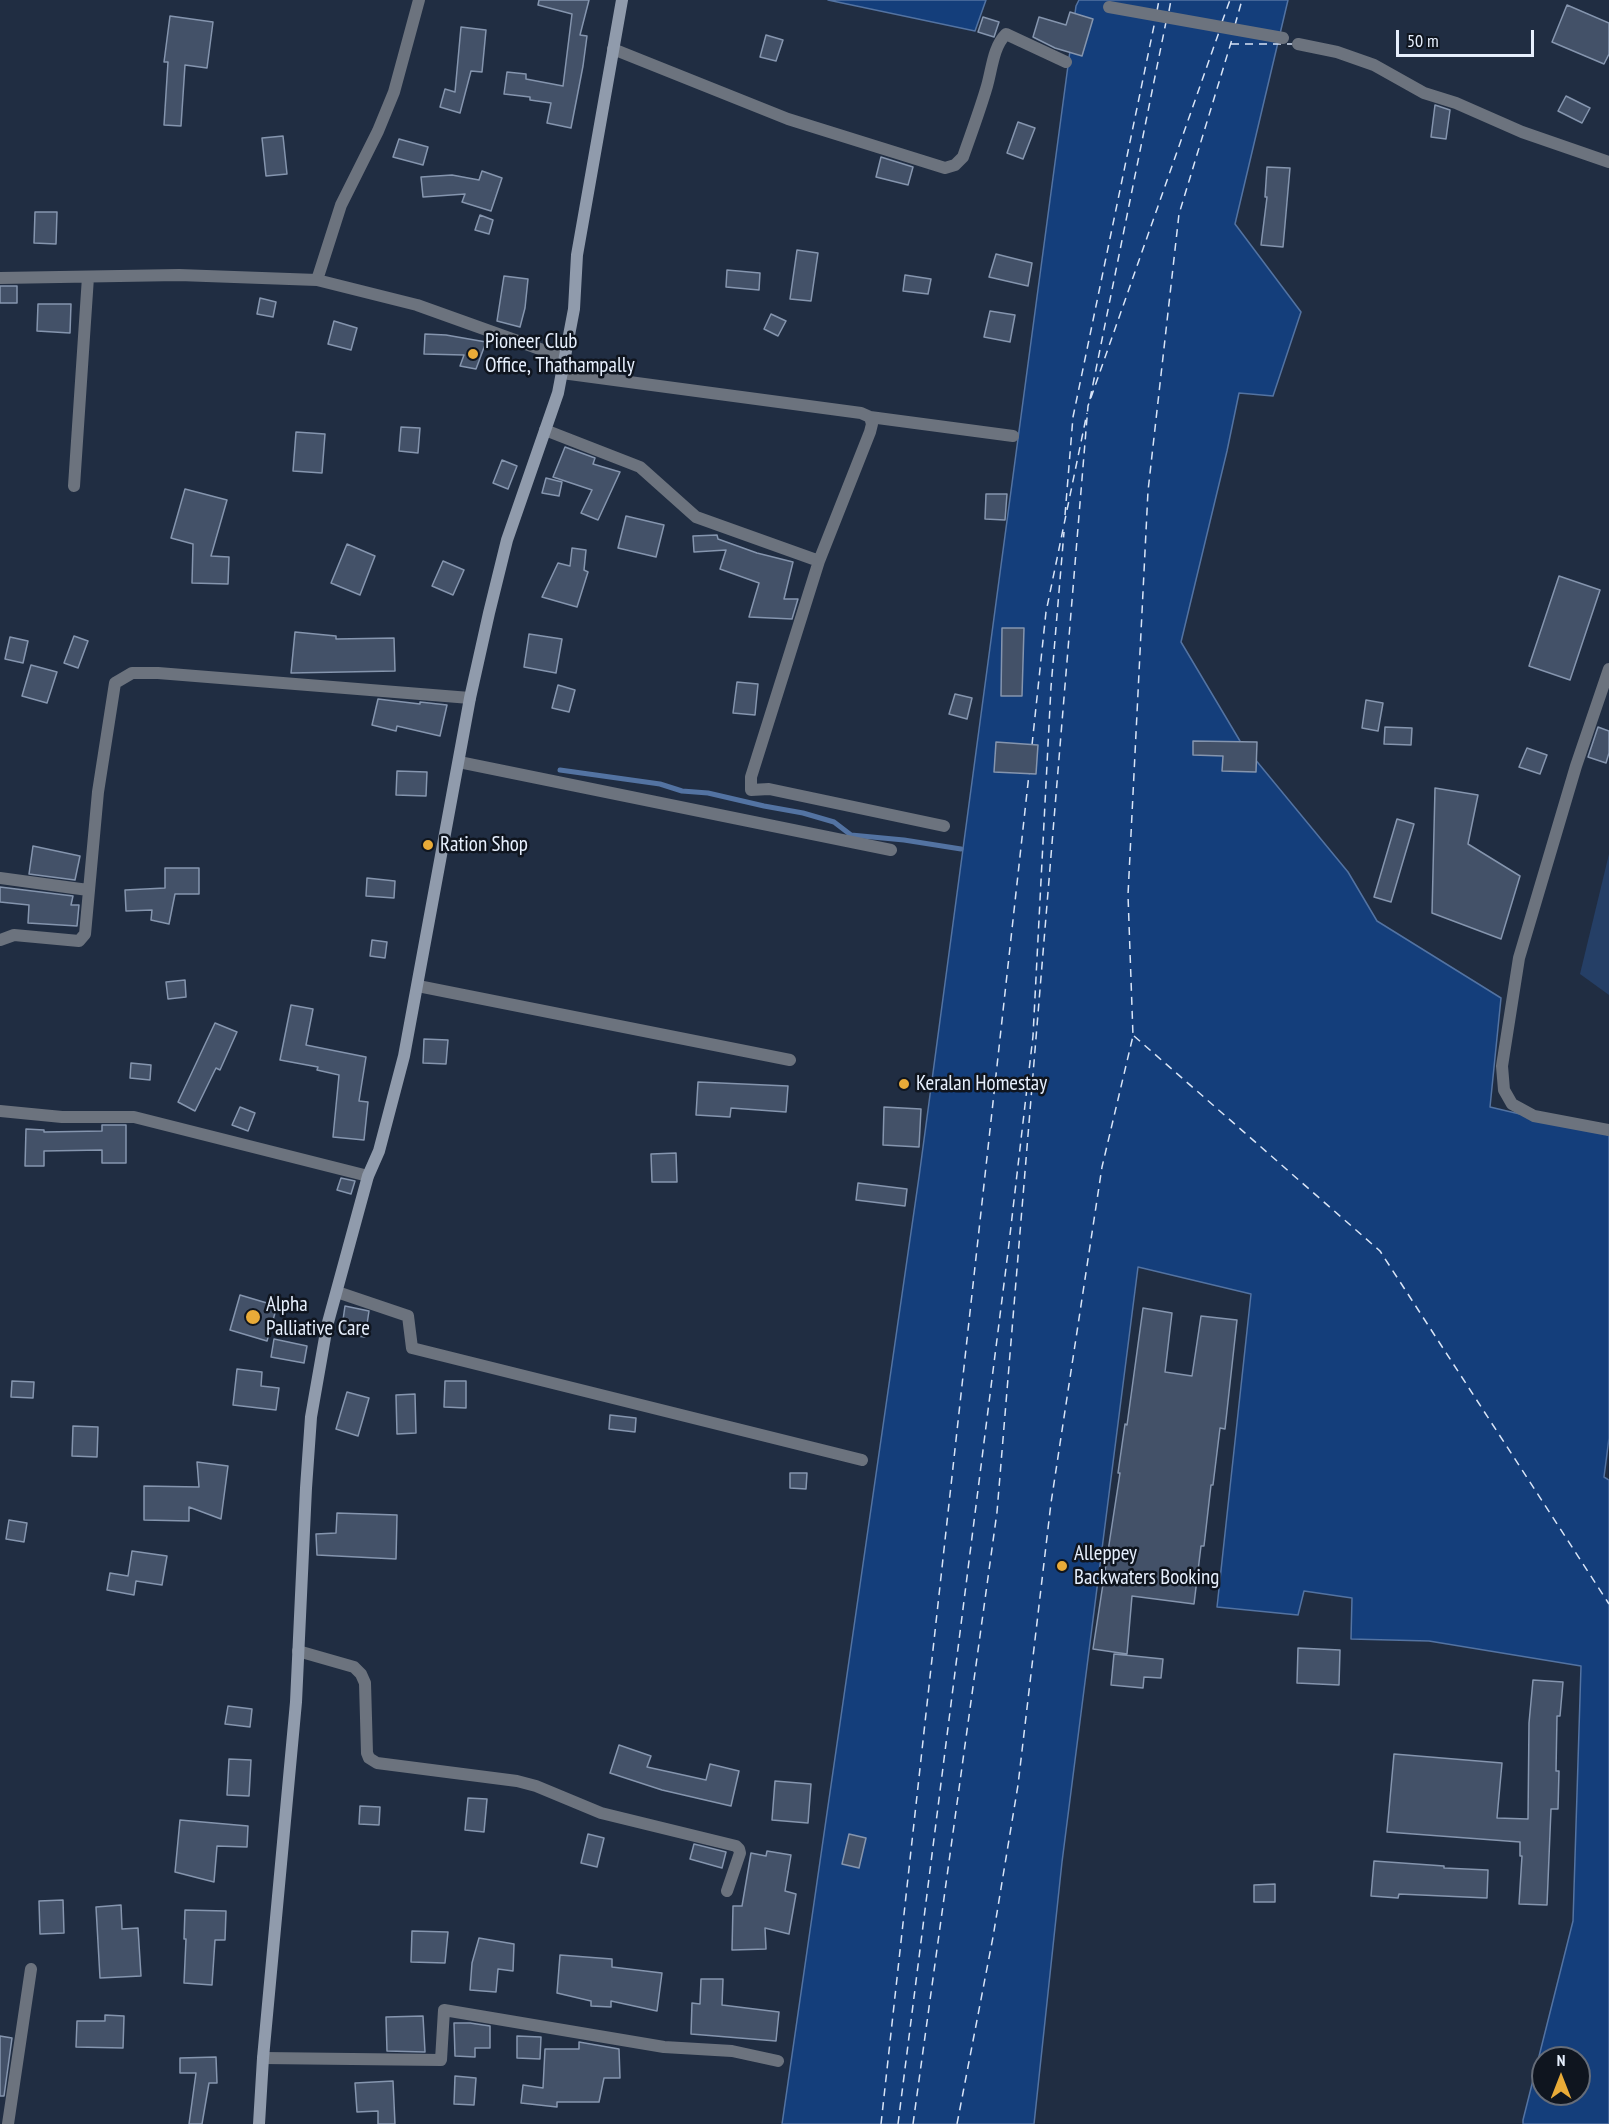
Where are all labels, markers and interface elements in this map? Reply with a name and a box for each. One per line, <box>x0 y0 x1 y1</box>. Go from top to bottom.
scale bar <box>1399 18 1537 56</box>
text: 50 m <box>1407 29 1439 52</box>
place label: Pioneer Club Office, Thathampally <box>485 329 635 379</box>
marker: Pioneer Club Office, Thathampally <box>466 347 480 361</box>
place label: Ration Shop <box>440 832 528 858</box>
marker: Ration Shop <box>421 838 435 852</box>
place label: Keralan Homestay <box>916 1071 1047 1097</box>
marker: Keralan Homestay <box>897 1077 911 1091</box>
place label: Alpha Palliative Care <box>266 1292 370 1342</box>
marker: Alpha Palliative Care <box>244 1308 262 1326</box>
place label: Alleppey Backwaters Booking <box>1074 1541 1219 1591</box>
marker: Alleppey Backwaters Booking <box>1055 1559 1069 1573</box>
north arrow <box>1531 2046 1591 2106</box>
text: N <box>1557 2050 1565 2070</box>

